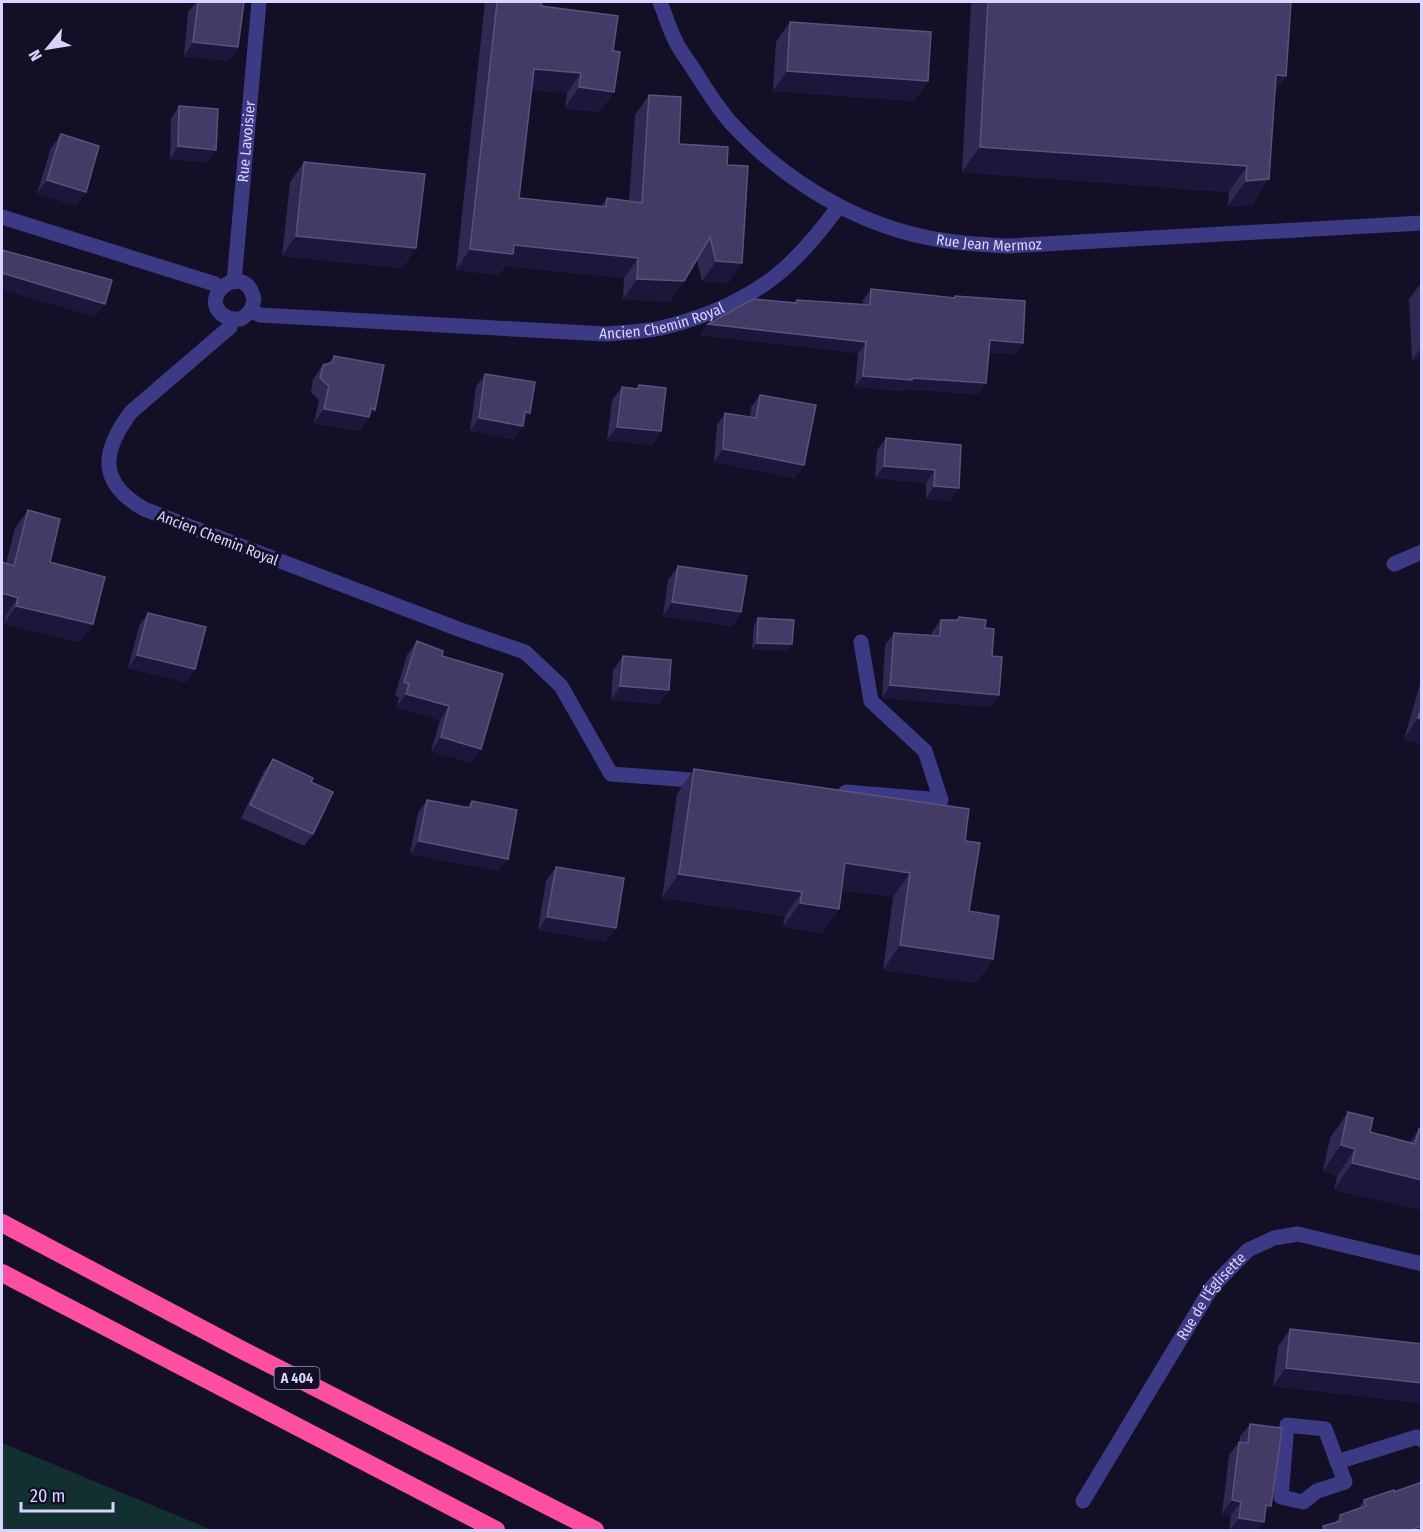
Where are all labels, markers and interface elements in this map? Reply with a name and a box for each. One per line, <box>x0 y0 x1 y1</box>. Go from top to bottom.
north arrow <box>18 18 78 78</box>
text: N <box>25 46 46 64</box>
street label: Rue Lavoisier <box>234 99 259 183</box>
street label: Rue Jean Mermoz <box>935 230 1042 255</box>
street label: Ancien Chemin Royal <box>599 299 727 343</box>
street label: Ancien Chemin Royal <box>155 507 281 569</box>
street label: Rue de l'Églisette <box>1173 1249 1250 1343</box>
road number: A 404 <box>274 1367 320 1389</box>
scale bar <box>21 1475 112 1513</box>
text: 20 m <box>30 1485 65 1507</box>

